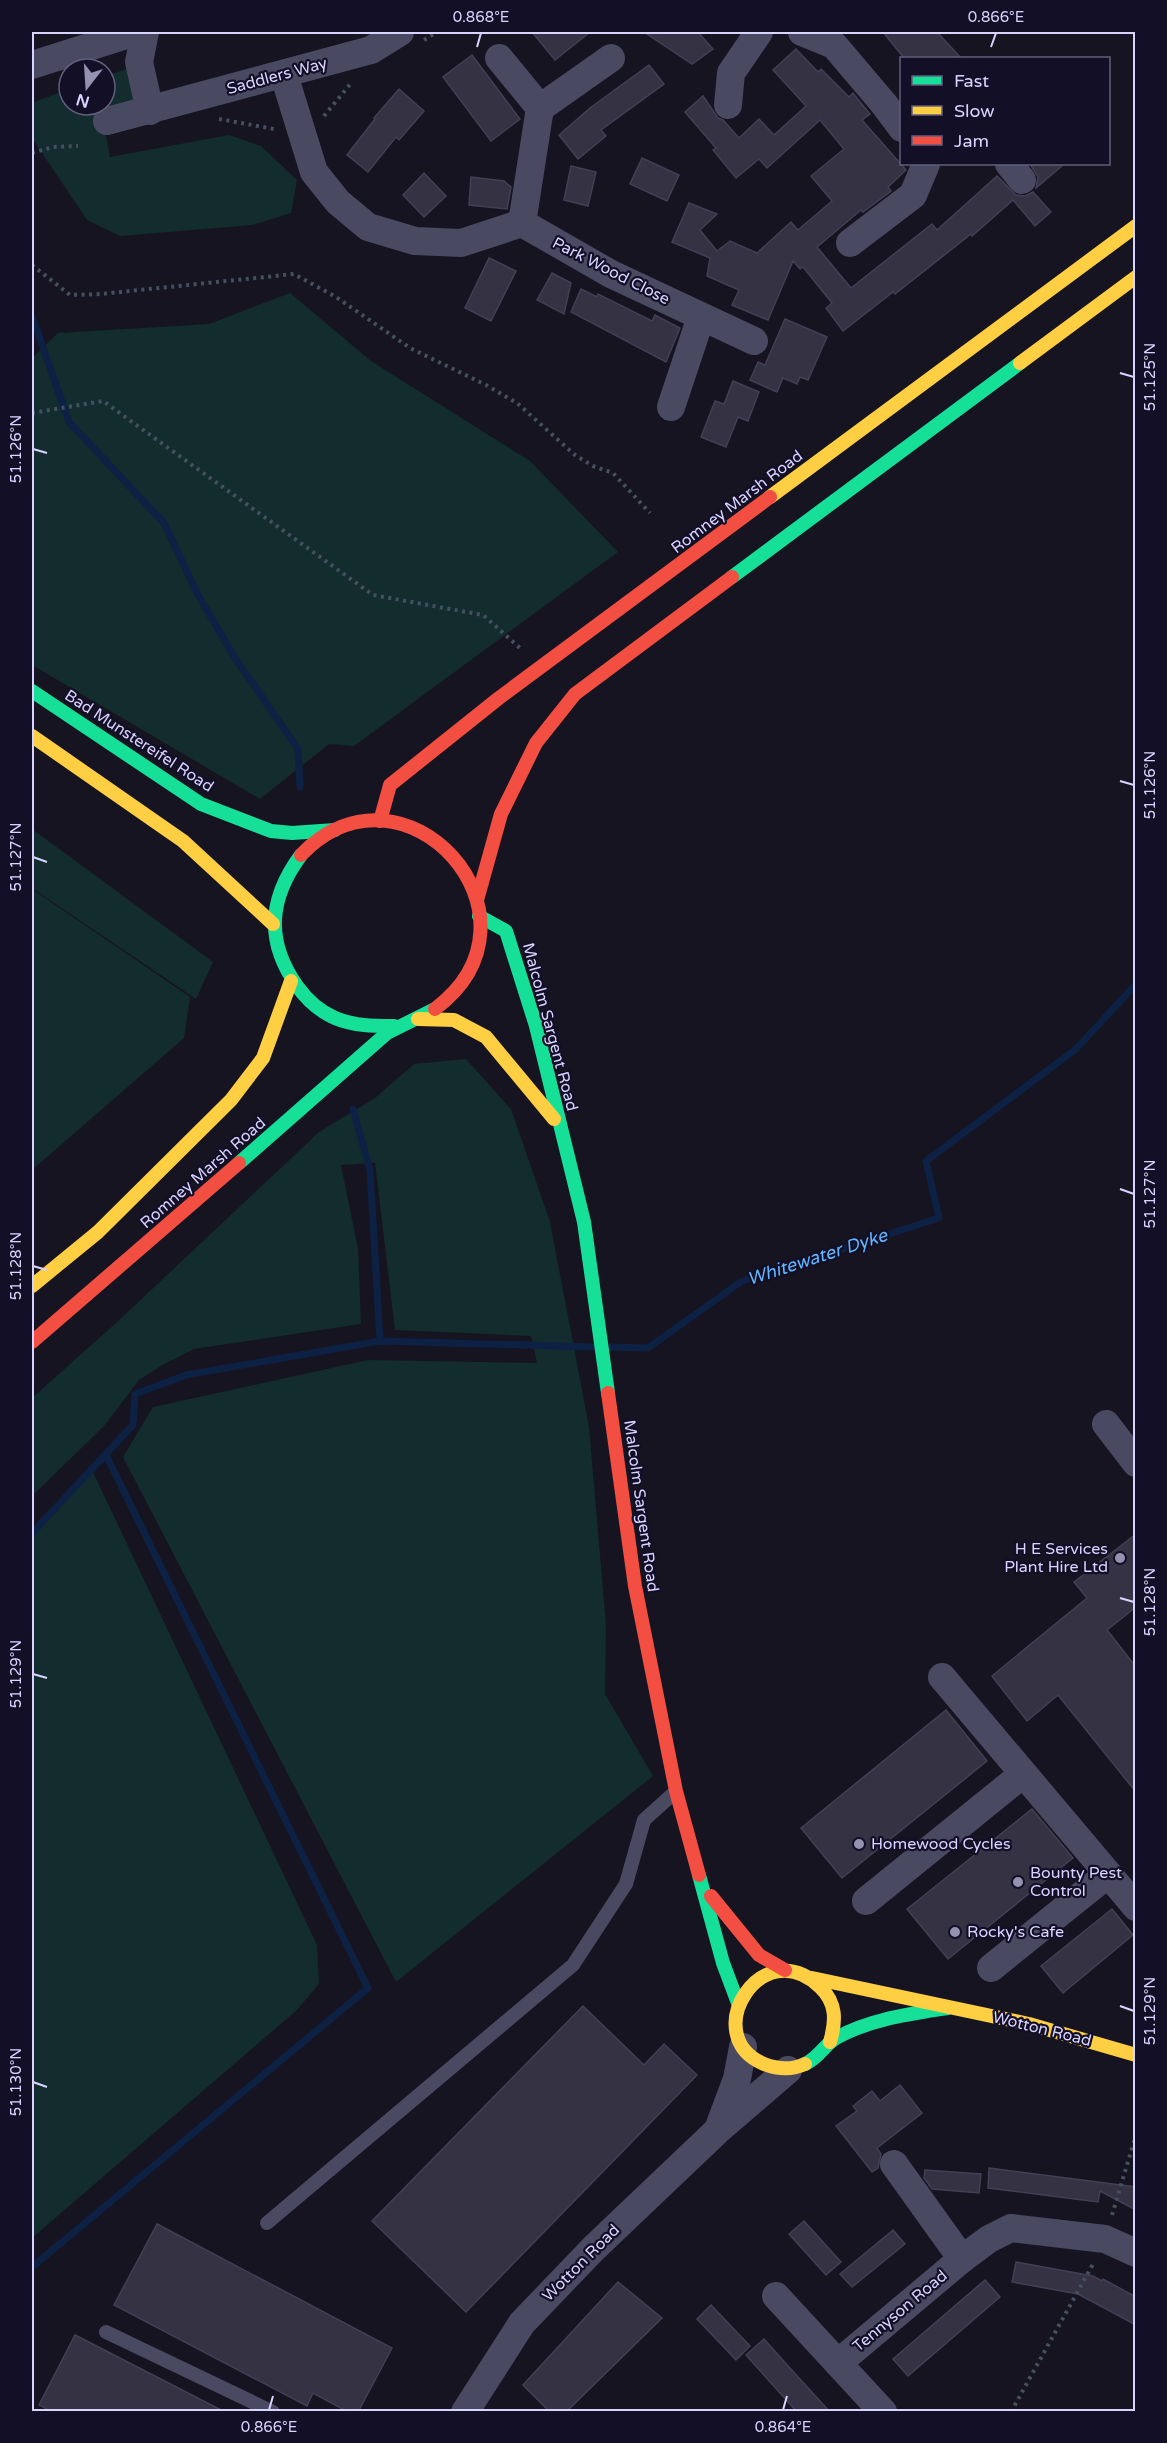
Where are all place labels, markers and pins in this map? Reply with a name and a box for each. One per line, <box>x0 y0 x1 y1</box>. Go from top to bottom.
place label: H E Services Plant Hire Ltd <box>1004 1539 1108 1577</box>
marker: H E Services Plant Hire Ltd <box>1113 1551 1127 1565</box>
place label: Homewood Cycles <box>871 1834 1011 1854</box>
marker: Homewood Cycles <box>852 1837 866 1851</box>
place label: Bounty Pest Control <box>1030 1863 1122 1901</box>
marker: Bounty Pest Control <box>1011 1875 1025 1889</box>
place label: Rocky's Cafe <box>967 1922 1064 1942</box>
marker: Rocky's Cafe <box>948 1925 962 1939</box>

